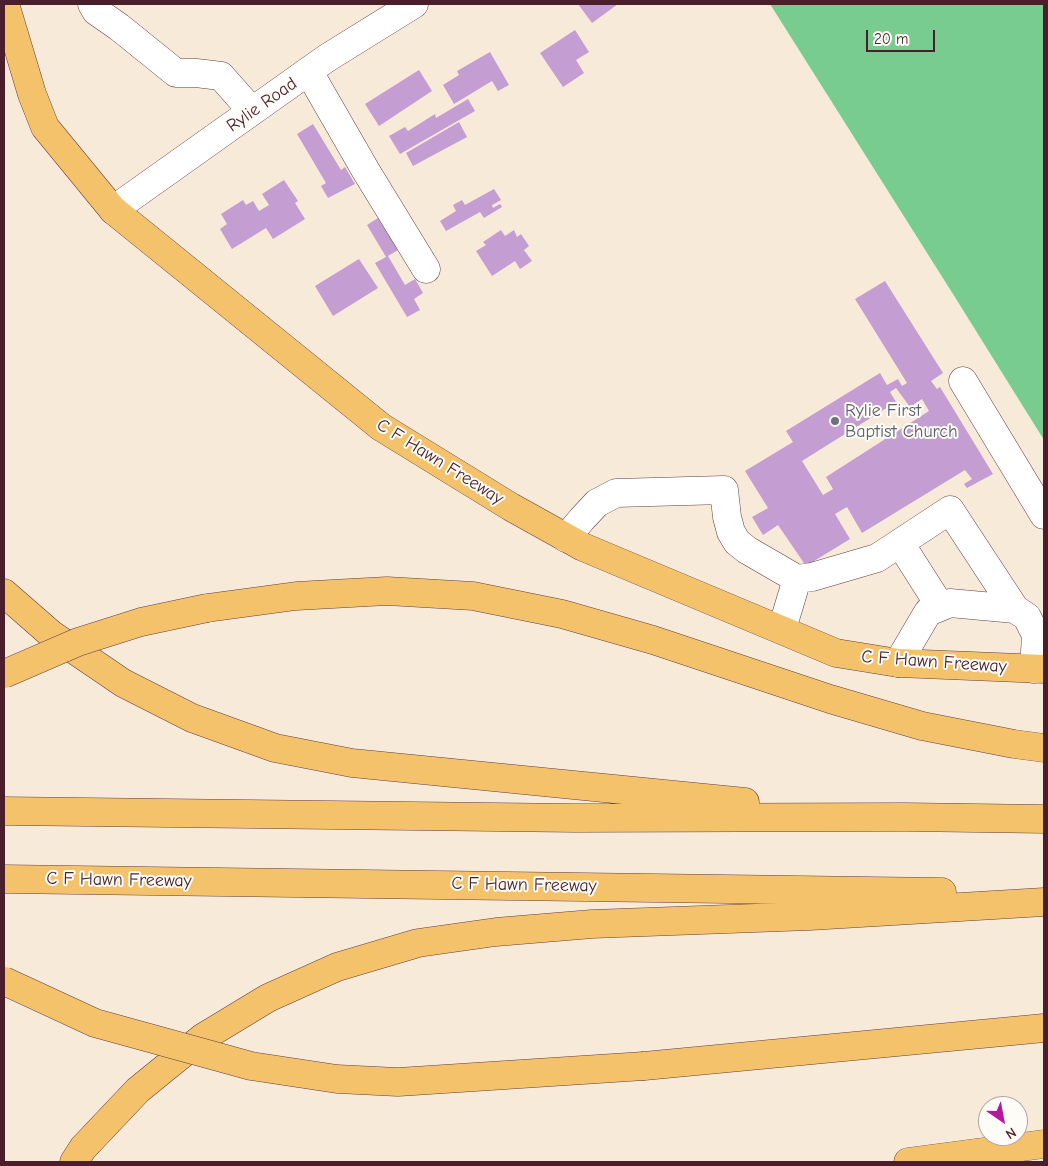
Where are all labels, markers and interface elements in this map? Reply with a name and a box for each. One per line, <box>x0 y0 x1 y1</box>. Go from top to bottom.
scale bar <box>868 20 937 52</box>
text: 20 m <box>874 30 908 48</box>
street label: Rylie Road <box>223 73 301 137</box>
place label: Rylie First Baptist Church <box>845 400 958 442</box>
street label: C F Hawn Freeway <box>373 414 507 510</box>
marker: Rylie First Baptist Church <box>829 415 841 427</box>
street label: C F Hawn Freeway <box>861 646 1007 678</box>
street label: C F Hawn Freeway <box>46 868 192 892</box>
street label: C F Hawn Freeway <box>451 873 597 897</box>
north arrow <box>978 1096 1028 1146</box>
text: N <box>1002 1124 1019 1143</box>

